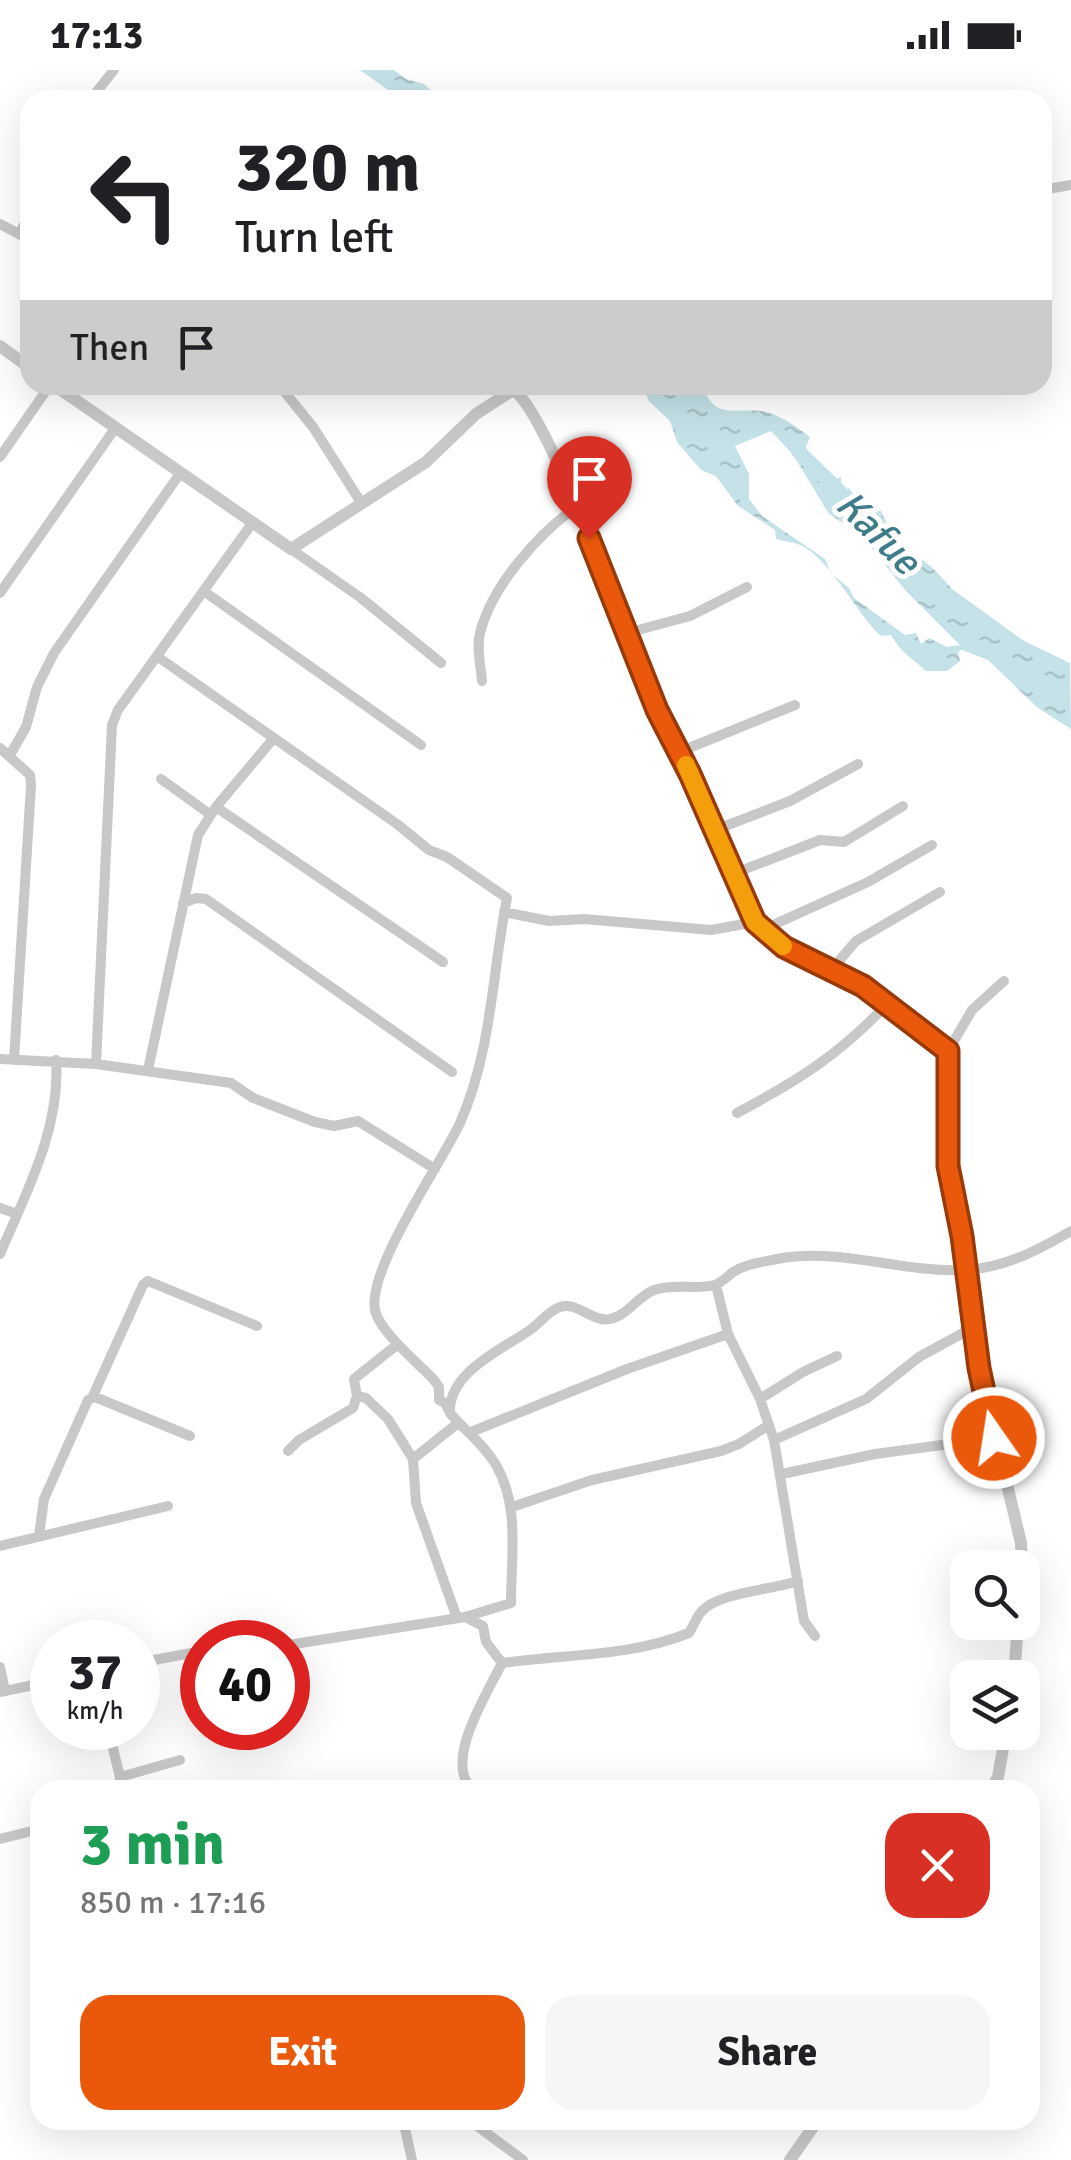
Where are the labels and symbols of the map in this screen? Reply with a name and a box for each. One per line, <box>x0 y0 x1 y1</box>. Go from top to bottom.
pin <box>547 436 632 539</box>
water label: Kafue <box>825 480 932 587</box>
position arrow <box>942 1386 1046 1490</box>
speed limit sign: 40 <box>180 1620 310 1750</box>

